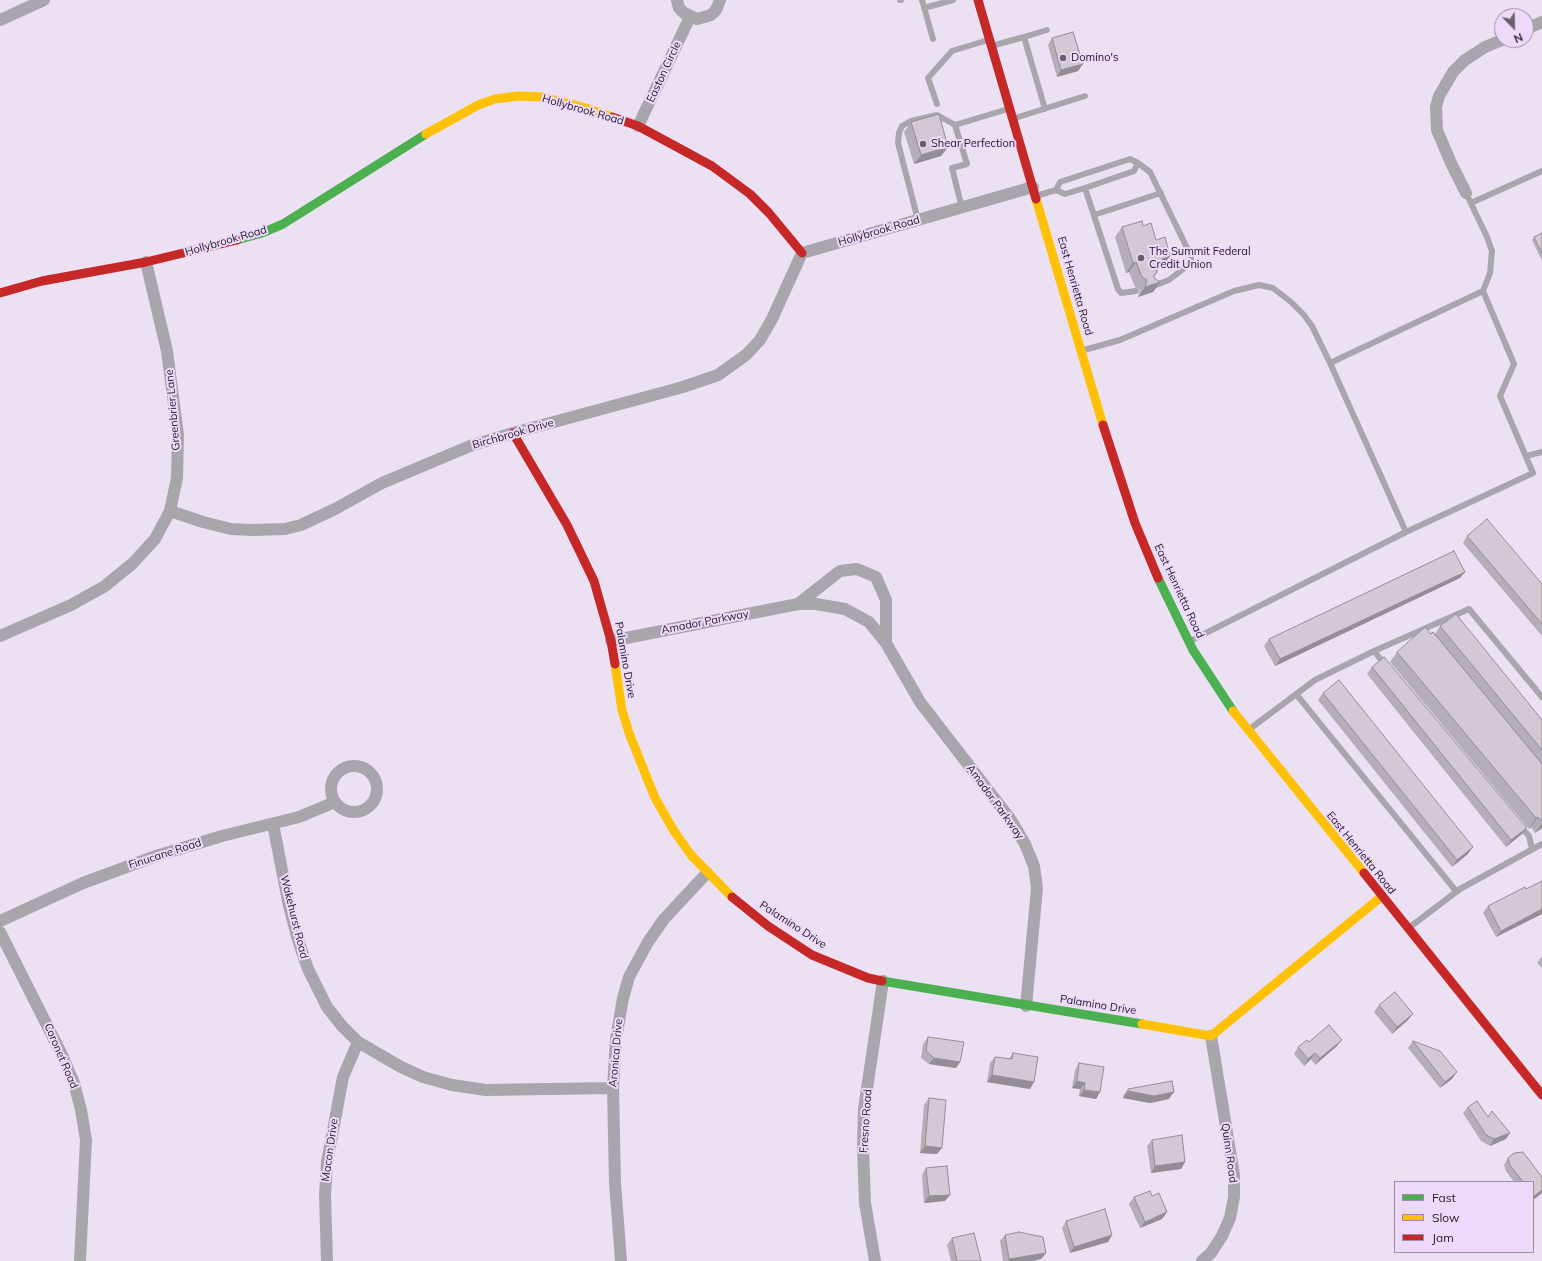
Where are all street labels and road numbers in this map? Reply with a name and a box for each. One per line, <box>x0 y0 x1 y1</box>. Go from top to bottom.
street label: Easton Circle <box>644 39 684 105</box>
street label: Hollybrook Road <box>541 92 625 128</box>
street label: Hollybrook Road <box>837 213 921 249</box>
street label: Hollybrook Road <box>184 223 268 259</box>
street label: East Henrietta Road <box>1055 235 1095 337</box>
street label: Greenbrier Lane <box>163 369 183 451</box>
street label: Birchbrook Drive <box>471 416 555 452</box>
street label: East Henrietta Road <box>1151 542 1207 640</box>
street label: Amador Parkway <box>660 607 750 637</box>
street label: Palamino Drive <box>612 621 638 699</box>
street label: Amador Parkway <box>964 762 1026 842</box>
street label: East Henrietta Road <box>1324 809 1398 897</box>
street label: Finucane Road <box>127 836 203 872</box>
street label: Wakehurst Road <box>277 874 311 960</box>
street label: Palamino Drive <box>757 898 829 952</box>
street label: Palamino Drive <box>1059 992 1137 1018</box>
street label: Aronica Drive <box>606 1018 626 1088</box>
street label: Coronet Road <box>41 1021 81 1091</box>
street label: Fresno Road <box>857 1089 875 1153</box>
street label: Macon Drive <box>319 1118 341 1182</box>
street label: Quinn Road <box>1218 1122 1240 1184</box>

